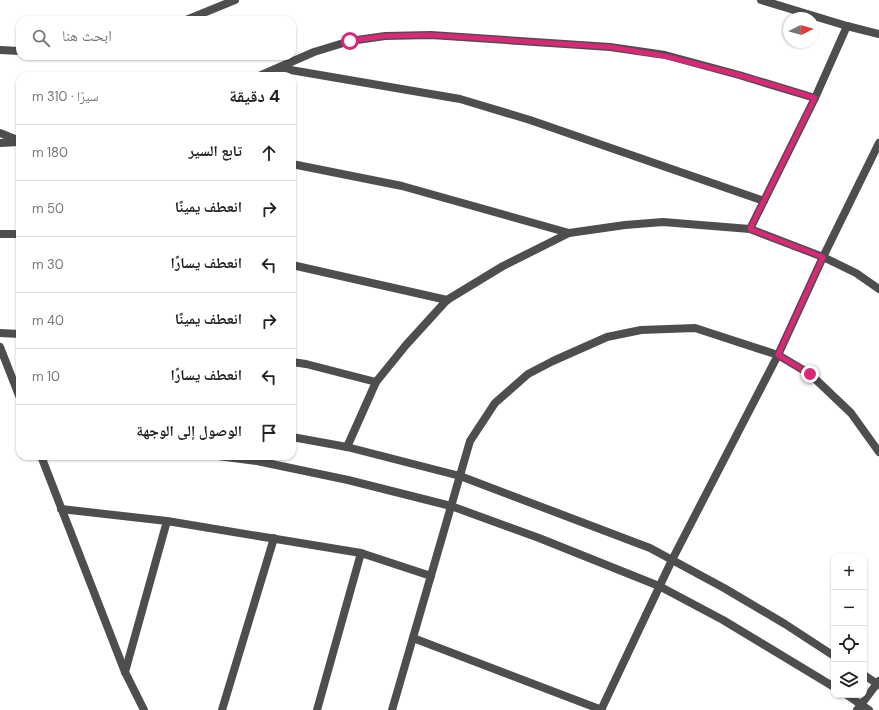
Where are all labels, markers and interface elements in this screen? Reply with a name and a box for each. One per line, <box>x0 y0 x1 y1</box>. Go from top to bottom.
north arrow <box>783 12 819 48</box>
search box <box>16 16 296 60</box>
text: ابحث هنا <box>62 26 112 46</box>
icon: search <box>30 27 52 49</box>
route start <box>341 32 359 50</box>
text: 4 دقيقة <box>229 85 280 107</box>
text: سيرًا · 310 m <box>32 88 99 105</box>
text: تابع السير <box>188 141 242 161</box>
icon: ahead <box>258 142 280 164</box>
text: 180 m <box>32 144 68 161</box>
text: انعطف يمينًا <box>175 197 242 217</box>
icon: right <box>258 198 280 220</box>
text: 50 m <box>32 200 64 217</box>
text: انعطف يسارًا <box>170 253 242 273</box>
icon: left <box>258 254 280 276</box>
text: 30 m <box>32 256 64 273</box>
text: انعطف يمينًا <box>175 309 242 329</box>
icon: right <box>258 310 280 332</box>
text: 40 m <box>32 312 64 329</box>
text: انعطف يسارًا <box>170 365 242 385</box>
route end <box>801 365 819 383</box>
icon: left <box>258 366 280 388</box>
text: 10 m <box>32 368 60 385</box>
text: الوصول إلى الوجهة <box>136 421 242 441</box>
icon: arrive <box>258 422 280 444</box>
map controls <box>831 554 867 698</box>
button: + <box>831 554 867 590</box>
button: − <box>831 590 867 626</box>
button: locate <box>831 626 867 662</box>
button: layers <box>831 662 867 698</box>

